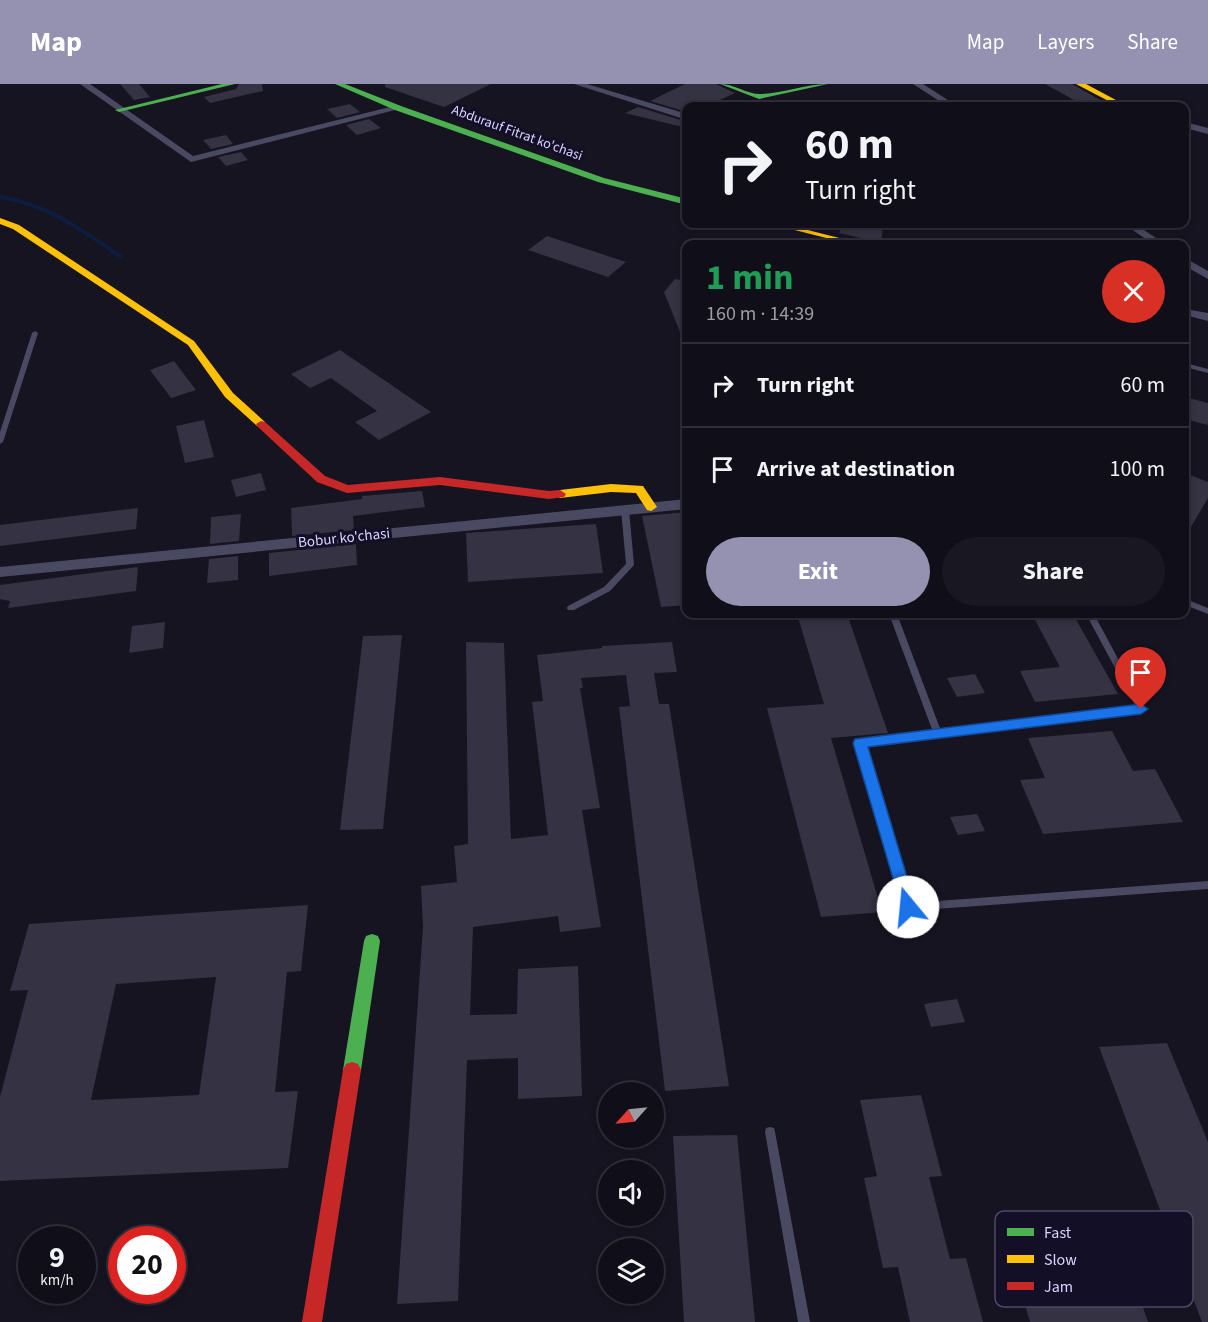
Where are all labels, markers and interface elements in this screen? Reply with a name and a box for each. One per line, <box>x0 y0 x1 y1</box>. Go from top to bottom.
text: Map <box>30 22 82 62</box>
text: Map <box>967 27 1004 57</box>
text: Layers <box>1037 27 1094 57</box>
text: Share <box>1127 27 1178 57</box>
street label: Abdurauf Fitrat ko'chasi <box>449 100 585 166</box>
text: 60 m <box>805 115 894 175</box>
icon: right <box>706 126 784 204</box>
text: Turn right <box>805 171 916 210</box>
text: 1 min <box>706 252 794 303</box>
button: close <box>1102 260 1165 323</box>
text: 160 m · 14:39 <box>706 300 814 328</box>
icon: right <box>706 369 739 402</box>
text: Turn right <box>757 369 854 401</box>
text: 60 m <box>1120 369 1165 401</box>
icon: arrive <box>706 453 739 486</box>
text: Arrive at destination <box>757 453 955 485</box>
text: 100 m <box>1110 453 1165 485</box>
street label: Bobur ko'chasi <box>297 523 391 553</box>
button: Exit <box>706 537 930 606</box>
button: Share <box>942 537 1165 606</box>
pin <box>1115 647 1166 709</box>
icon: arrive <box>1124 656 1157 689</box>
position arrow <box>876 875 940 939</box>
north arrow <box>598 1082 664 1148</box>
map controls <box>598 1082 664 1304</box>
button: sound <box>598 1160 664 1226</box>
legend <box>995 1211 1193 1307</box>
text: Fast <box>1044 1222 1072 1244</box>
speed limit sign: 20 <box>108 1226 186 1304</box>
text: 9 <box>49 1236 65 1279</box>
button: layers <box>598 1238 664 1304</box>
text: Slow <box>1044 1249 1077 1271</box>
text: km/h <box>40 1270 74 1291</box>
text: Jam <box>1044 1276 1073 1298</box>

